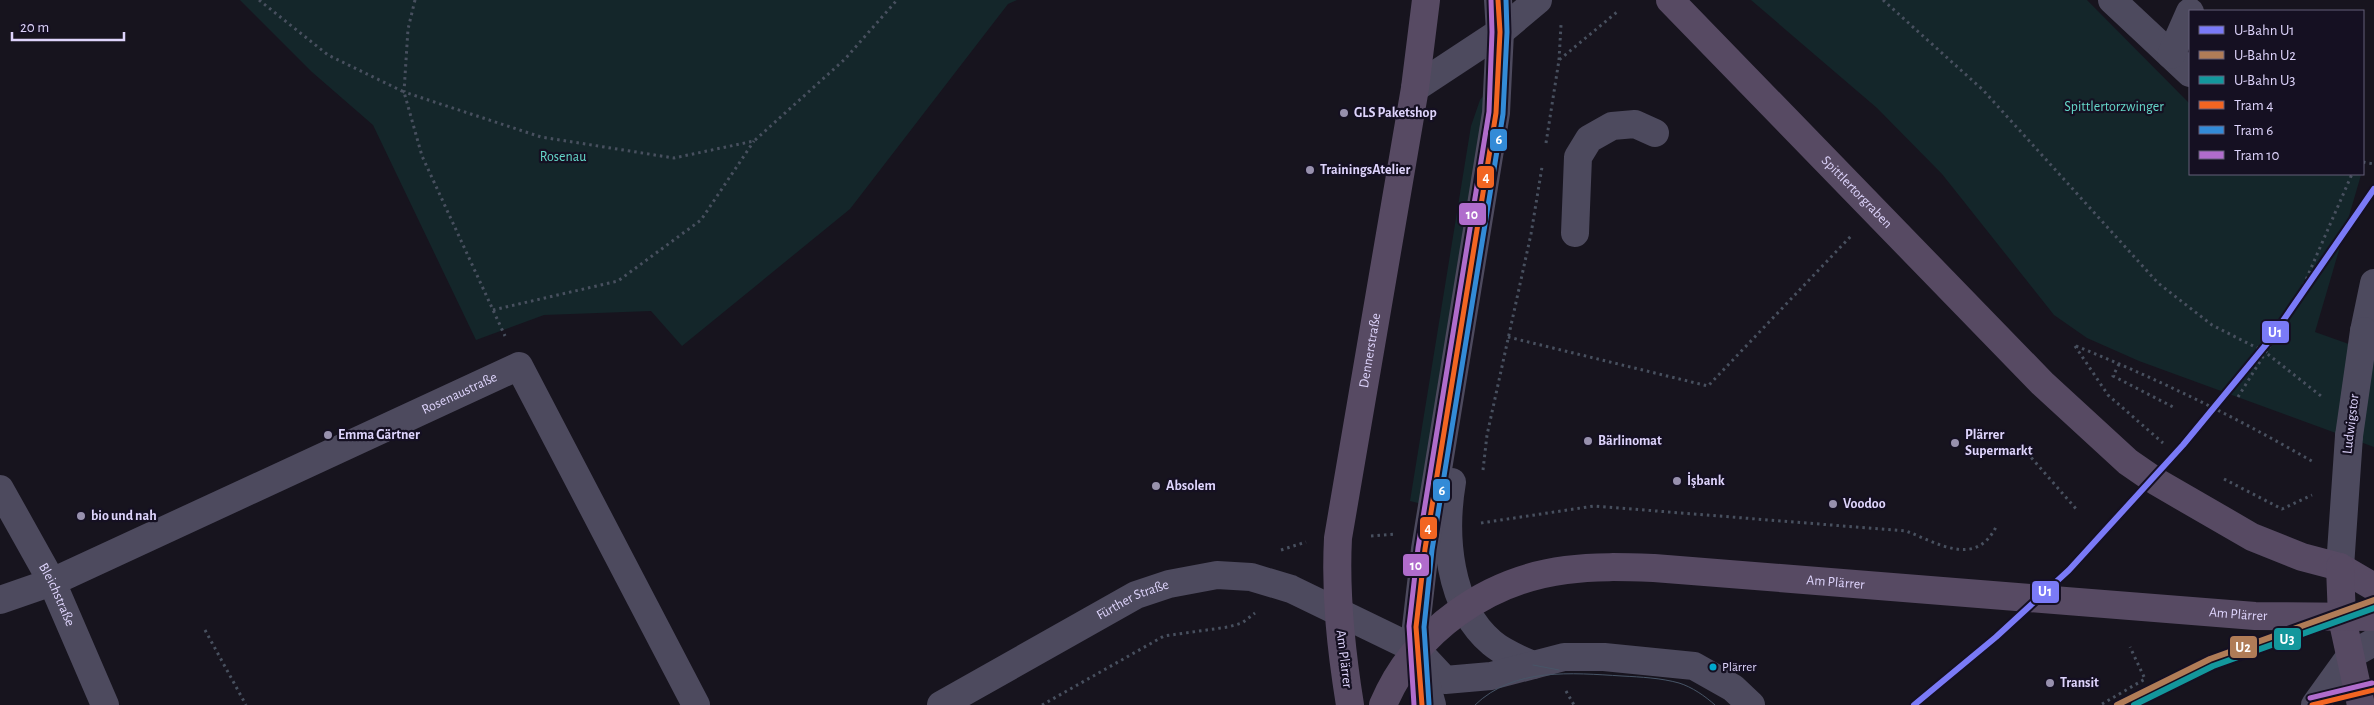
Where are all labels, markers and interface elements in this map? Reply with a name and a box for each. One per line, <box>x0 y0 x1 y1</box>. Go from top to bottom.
scale bar <box>12 10 125 42</box>
legend <box>2189 10 2364 175</box>
text: 20 m <box>20 20 49 35</box>
text: U-Bahn U1 <box>2234 23 2295 38</box>
text: U-Bahn U2 <box>2234 48 2296 63</box>
text: U-Bahn U3 <box>2234 73 2296 88</box>
text: Tram 4 <box>2234 98 2274 113</box>
park label: Spittlertorzwinger <box>2064 100 2164 114</box>
place label: GLS Paketshop <box>1354 106 1437 120</box>
marker: GLS Paketshop <box>1338 107 1350 119</box>
text: Tram 6 <box>2234 123 2273 138</box>
line badge: 6 <box>1489 128 1508 152</box>
text: 6 <box>1496 133 1503 147</box>
text: Tram 10 <box>2234 148 2280 163</box>
park label: Rosenau <box>540 150 586 164</box>
street label: Spittlertorgraben <box>1819 153 1895 231</box>
place label: TrainingsAtelier <box>1320 163 1410 177</box>
marker: TrainingsAtelier <box>1304 164 1316 176</box>
line badge: 4 <box>1476 165 1495 189</box>
text: 4 <box>1482 171 1490 185</box>
line badge: 10 <box>1458 202 1487 226</box>
text: 10 <box>1466 208 1478 222</box>
street label: Dennerstraße <box>1357 312 1383 389</box>
line badge: U1 <box>2261 320 2290 344</box>
text: U1 <box>2268 326 2282 340</box>
street label: Rosenaustraße <box>420 370 499 417</box>
street label: Ludwigstor <box>2340 393 2362 455</box>
place label: Emma Gärtner <box>338 428 420 442</box>
place label: Plärrer Supermarkt <box>1965 428 2033 458</box>
marker: Emma Gärtner <box>322 429 334 441</box>
place label: Bärlinomat <box>1598 434 1662 448</box>
marker: Bärlinomat <box>1582 435 1594 447</box>
marker: Plärrer Supermarkt <box>1949 437 1961 449</box>
place label: İşbank <box>1687 472 1725 488</box>
marker: İşbank <box>1671 475 1683 487</box>
line badge: 6 <box>1432 478 1451 502</box>
place label: Absolem <box>1166 479 1216 493</box>
marker: Absolem <box>1150 480 1162 492</box>
text: 6 <box>1439 484 1446 498</box>
place label: Voodoo <box>1843 497 1886 511</box>
marker: Voodoo <box>1827 498 1839 510</box>
place label: bio und nah <box>91 509 157 523</box>
marker: bio und nah <box>75 510 87 522</box>
line badge: 4 <box>1419 516 1438 540</box>
text: 4 <box>1424 522 1432 536</box>
line badge: 10 <box>1402 553 1430 577</box>
text: 10 <box>1410 559 1422 573</box>
street label: Bleichstraße <box>36 561 77 628</box>
street label: Am Plärrer <box>1806 573 1866 592</box>
street label: Fürther Straße <box>1094 578 1171 623</box>
line badge: U1 <box>2031 580 2060 604</box>
text: U1 <box>2038 585 2052 599</box>
street label: Am Plärrer <box>2208 605 2268 623</box>
line badge: U3 <box>2273 627 2302 651</box>
street label: Am Plärrer <box>1333 629 1355 689</box>
text: U3 <box>2280 633 2294 647</box>
line badge: U2 <box>2229 635 2258 659</box>
text: U2 <box>2235 641 2251 655</box>
place label: Plärrer <box>1722 661 1757 674</box>
marker: Plärrer <box>1708 662 1718 672</box>
place label: Transit <box>2060 676 2099 690</box>
marker: Transit <box>2044 677 2056 689</box>

